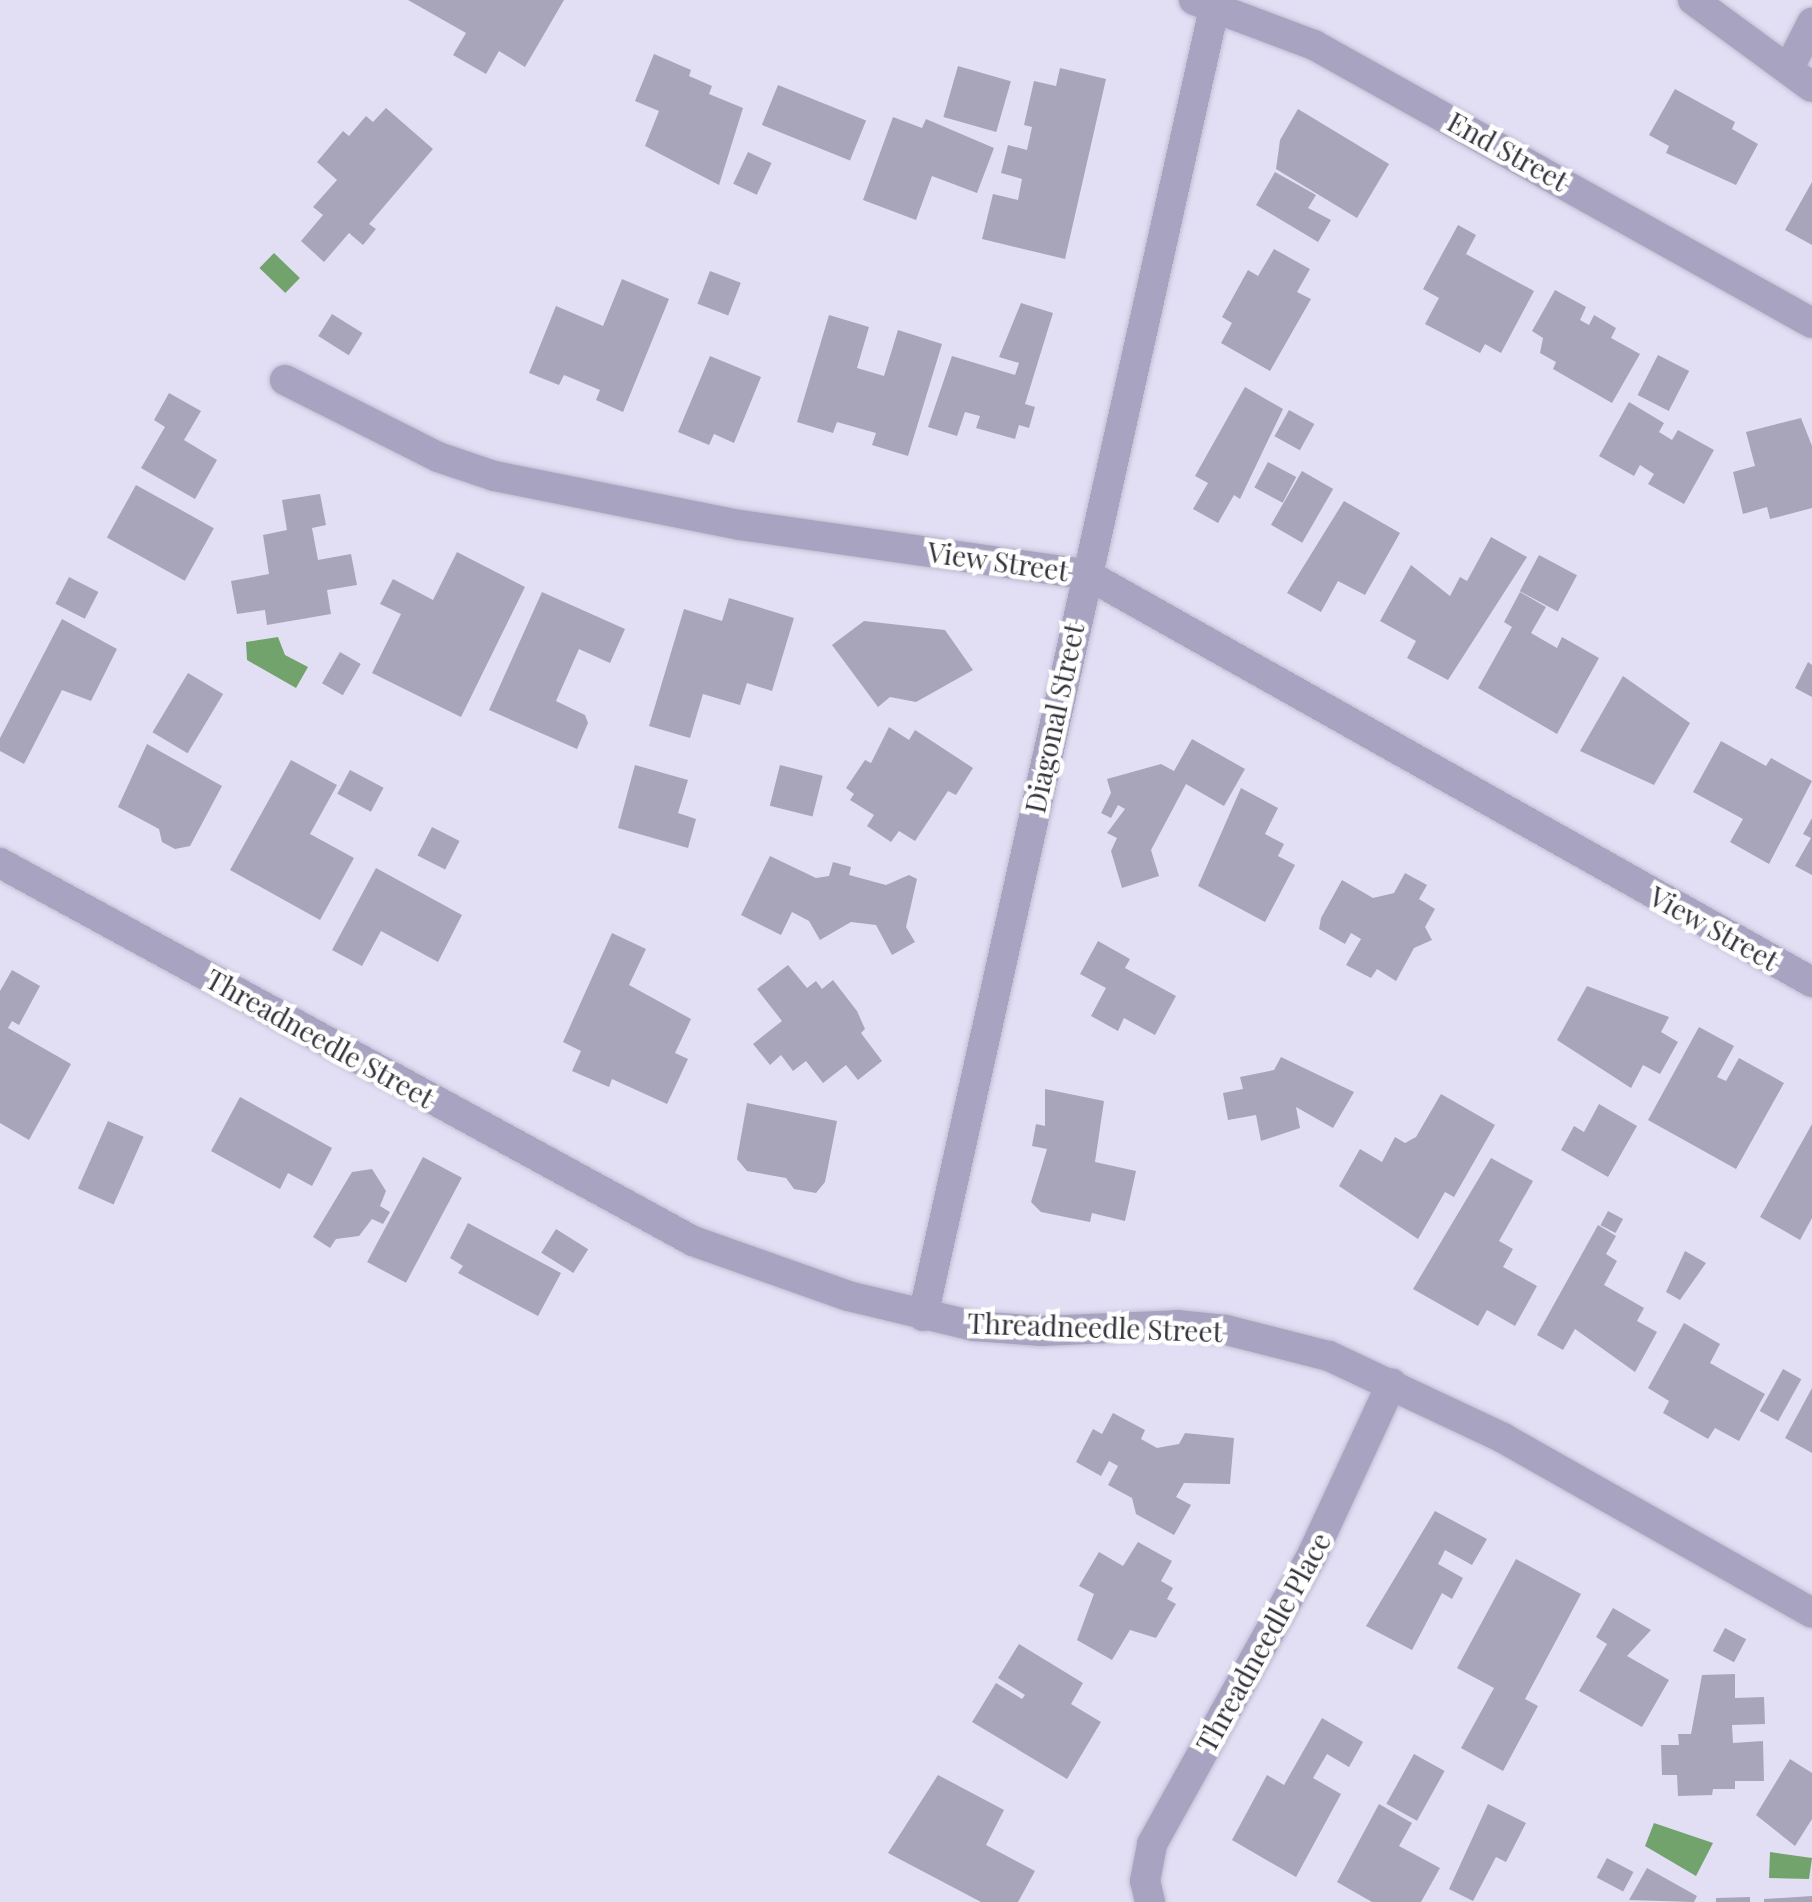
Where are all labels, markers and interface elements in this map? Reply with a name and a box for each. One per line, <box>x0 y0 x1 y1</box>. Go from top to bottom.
street label: End Street <box>1442 104 1574 198</box>
street label: View Street <box>925 534 1071 588</box>
street label: Diagonal Street <box>1017 620 1091 816</box>
street label: View Street <box>1643 879 1785 977</box>
street label: Threadneedle Street <box>200 961 440 1115</box>
street label: Threadneedle Street <box>967 1306 1223 1348</box>
street label: Threadneedle Place <box>1189 1526 1337 1758</box>

